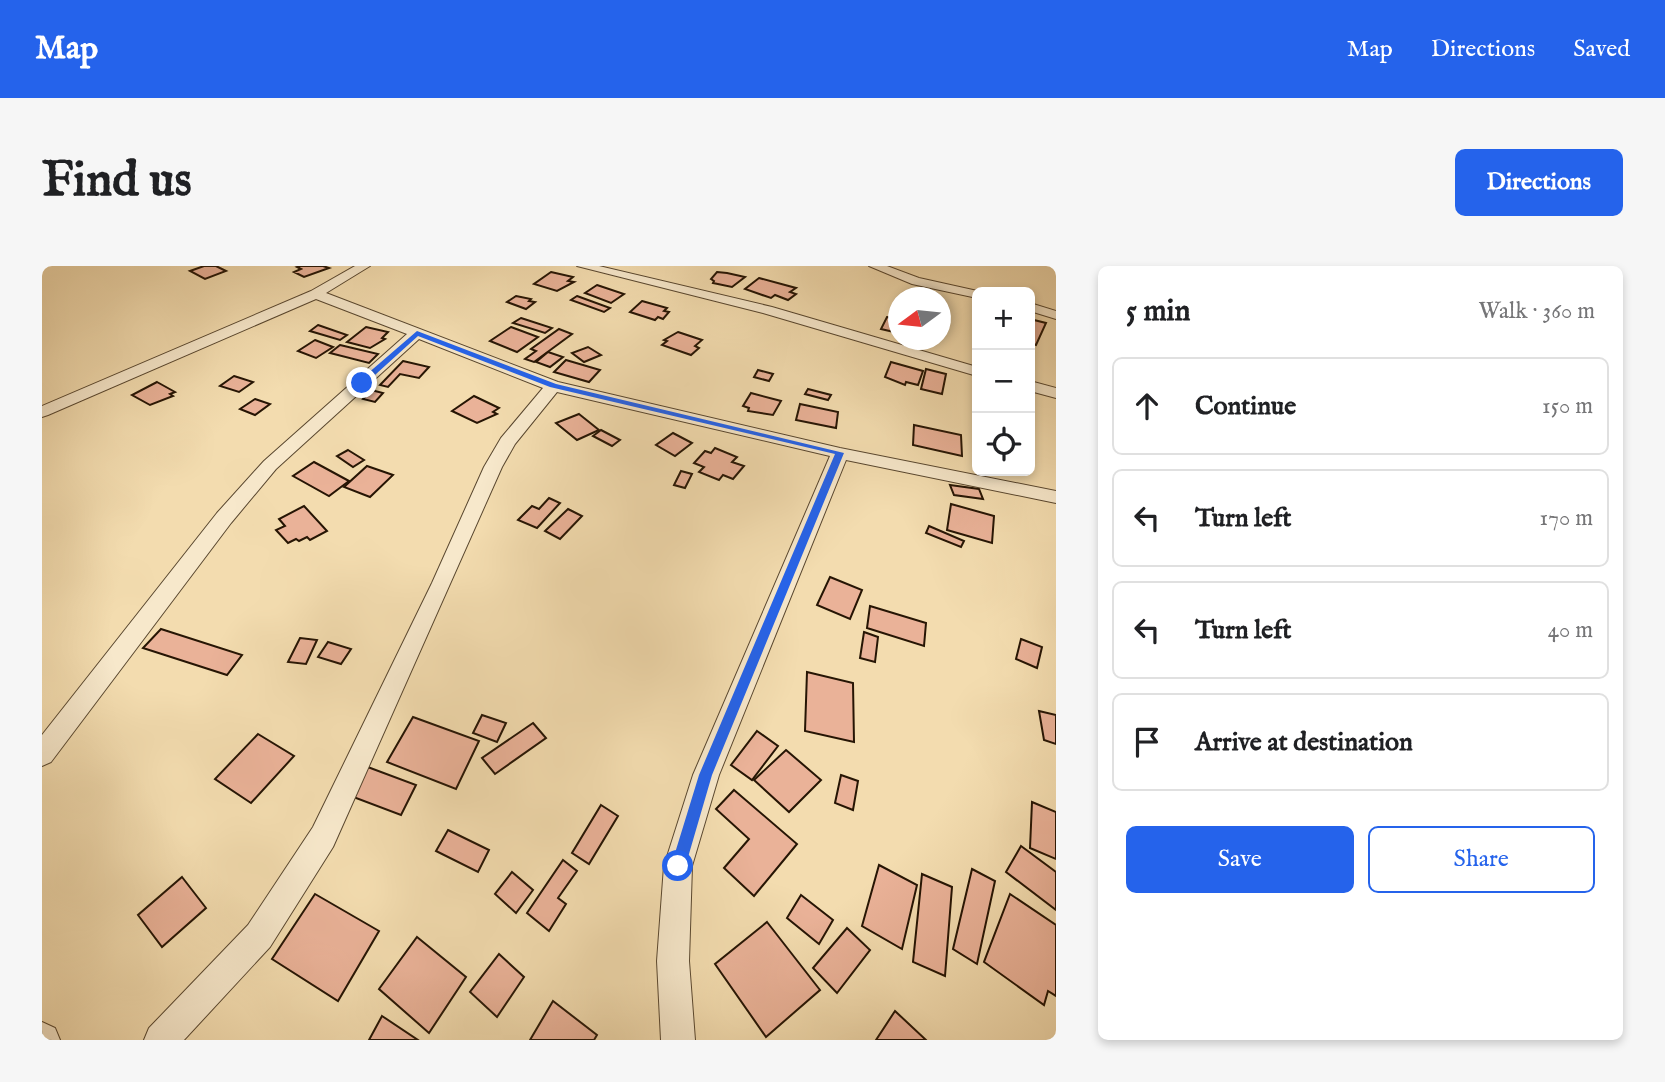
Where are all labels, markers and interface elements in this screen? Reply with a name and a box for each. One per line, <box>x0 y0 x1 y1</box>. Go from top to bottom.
text: Map <box>35 28 98 70</box>
text: Map <box>1347 34 1393 65</box>
text: Directions <box>1431 34 1535 65</box>
text: Saved <box>1573 34 1630 65</box>
button: Directions <box>1455 149 1623 216</box>
text: Find us <box>42 151 192 213</box>
north arrow <box>888 287 951 350</box>
map controls <box>972 287 1035 476</box>
button: + <box>972 287 1035 350</box>
text: 5 min <box>1126 293 1191 331</box>
text: Walk · 360 m <box>1478 297 1595 326</box>
button: − <box>972 350 1035 413</box>
route end <box>346 367 377 398</box>
icon: ahead <box>1128 387 1166 425</box>
text: Continue <box>1195 390 1296 423</box>
text: 150 m <box>1542 392 1593 421</box>
button: locate <box>972 413 1035 476</box>
icon: left <box>1128 499 1166 537</box>
text: Turn left <box>1195 502 1292 535</box>
text: 170 m <box>1540 504 1593 533</box>
icon: left <box>1128 611 1166 649</box>
text: Turn left <box>1195 614 1292 647</box>
text: 40 m <box>1548 616 1593 645</box>
icon: arrive <box>1128 723 1166 761</box>
text: Arrive at destination <box>1195 726 1413 759</box>
button: Save <box>1126 826 1354 893</box>
button: Share <box>1368 826 1595 893</box>
route start <box>662 850 693 881</box>

